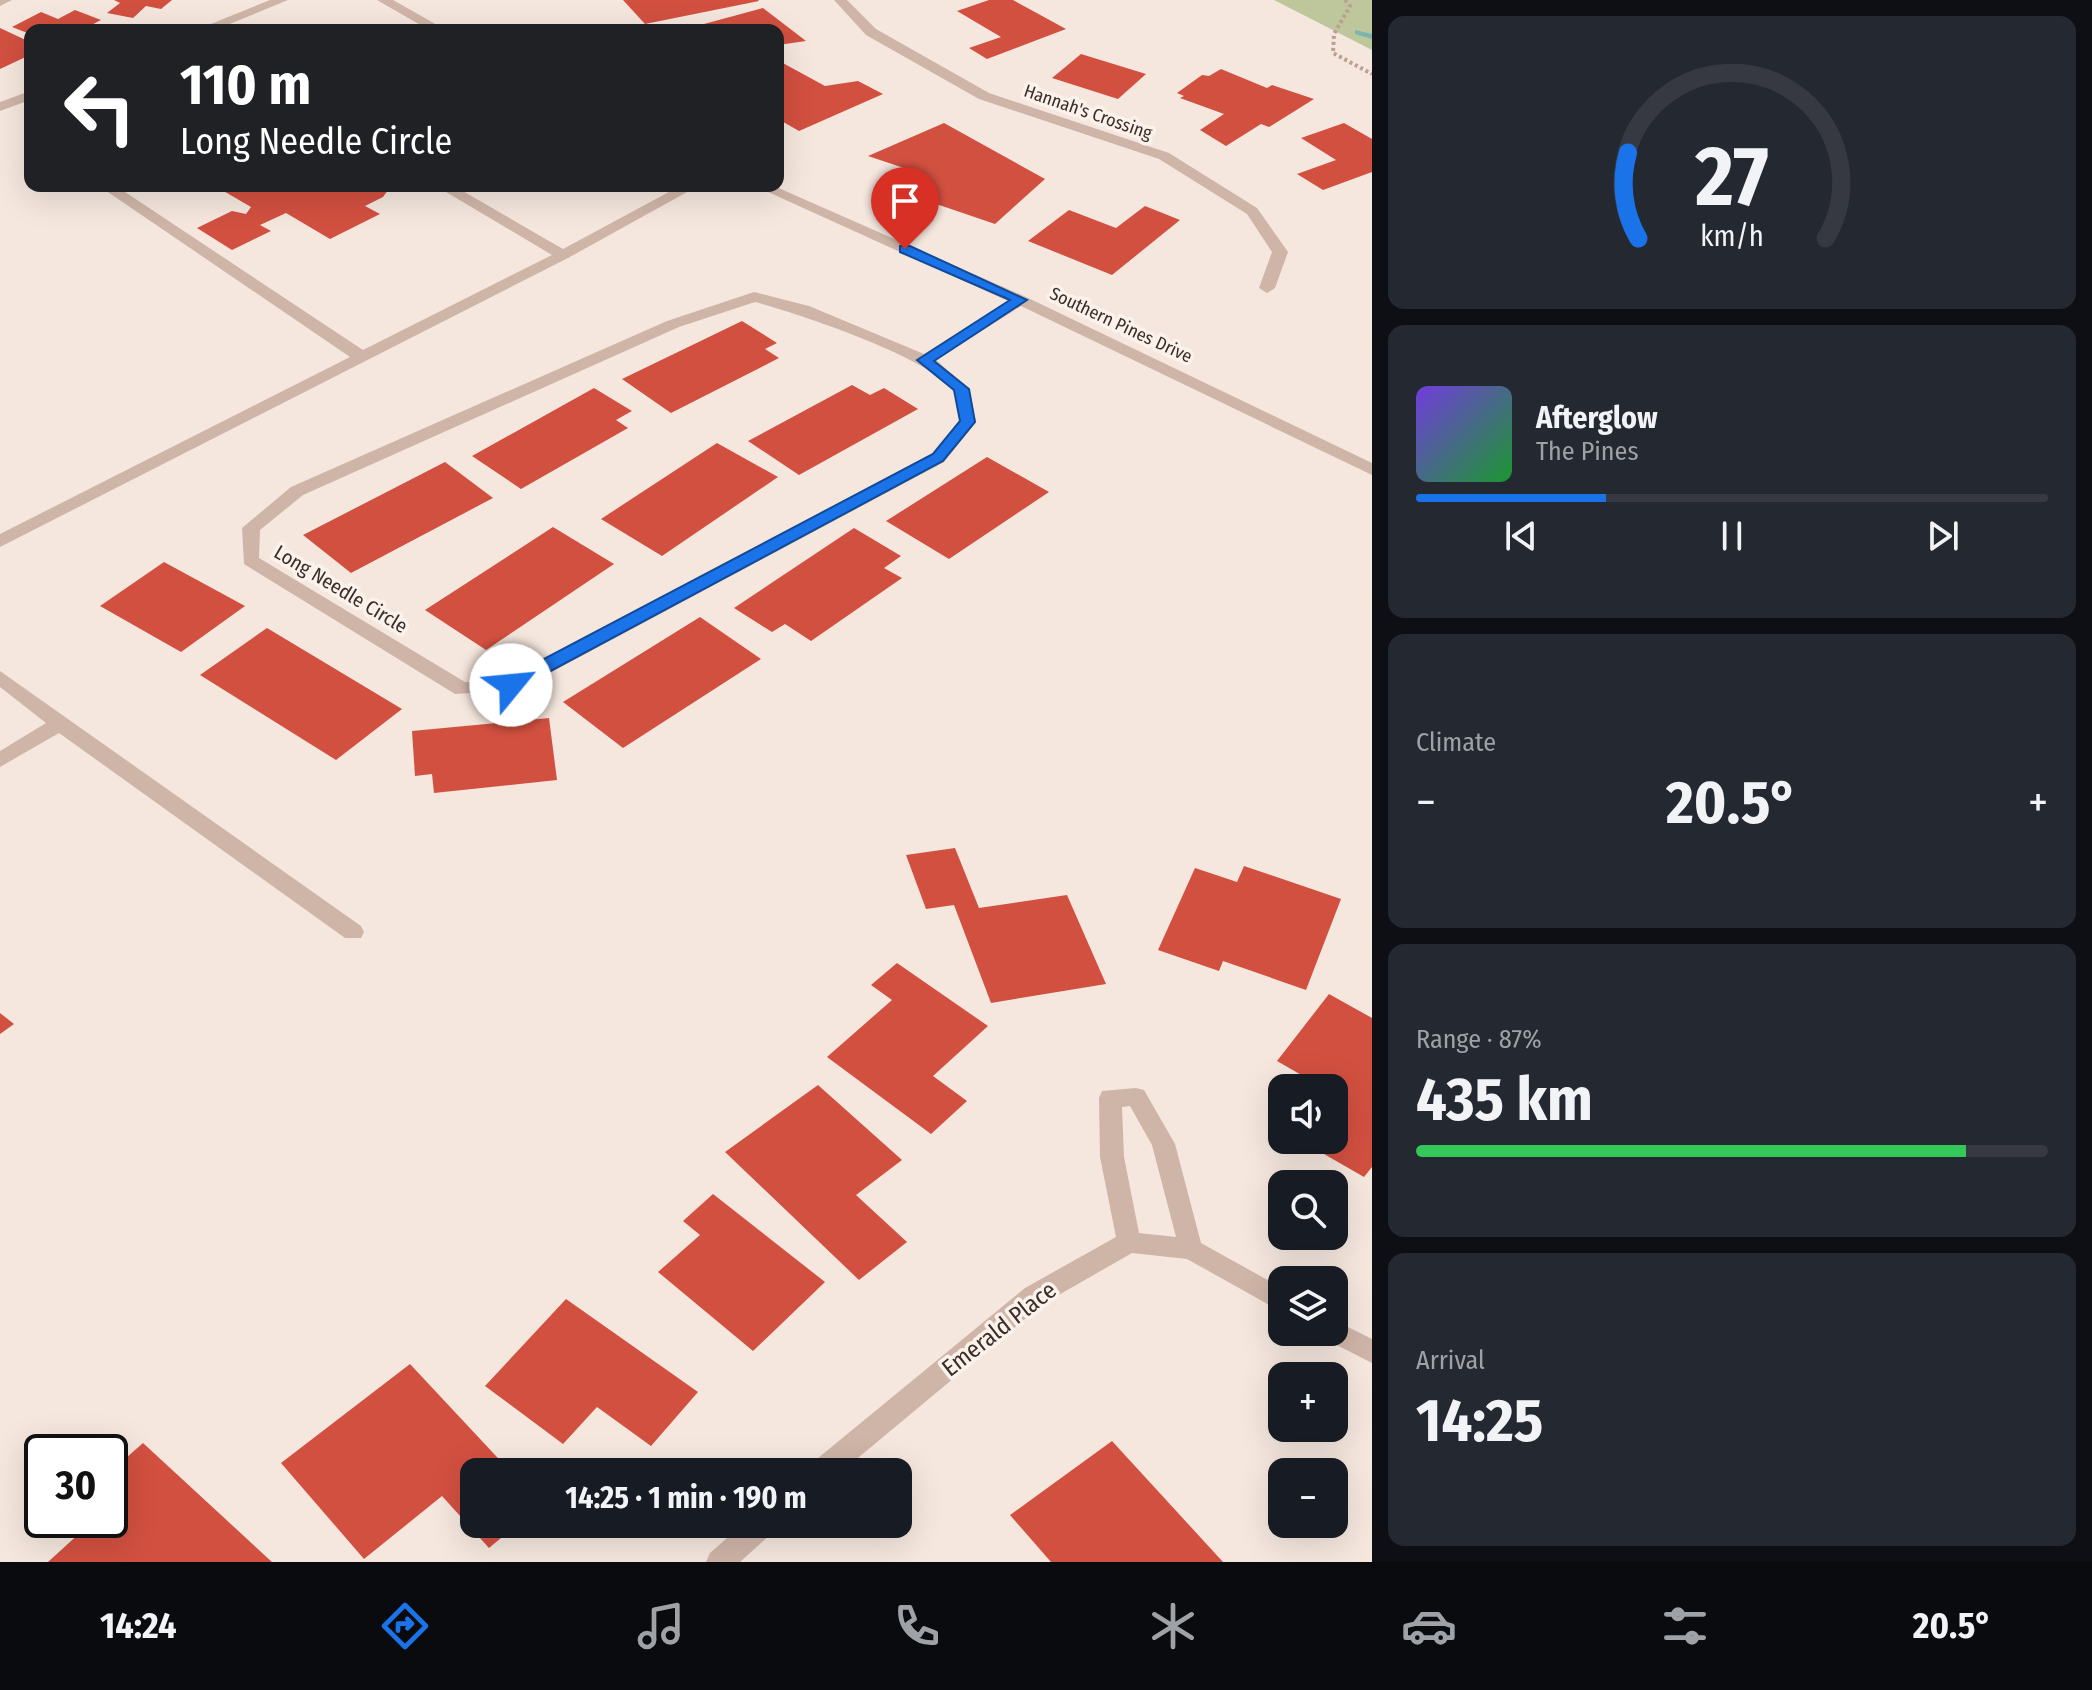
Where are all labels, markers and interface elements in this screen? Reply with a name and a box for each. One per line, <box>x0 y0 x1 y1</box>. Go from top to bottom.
text: 110 m <box>180 52 311 119</box>
icon: left <box>48 56 152 160</box>
street label: Hannah's Crossing <box>1021 80 1155 144</box>
text: Long Needle Circle <box>180 120 452 164</box>
text: 27 <box>1694 126 1769 226</box>
pin <box>871 167 939 249</box>
icon: arrive <box>883 179 927 223</box>
text: km/h <box>1700 219 1764 254</box>
street label: Southern Pines Drive <box>1046 282 1196 368</box>
text: Afterglow <box>1536 400 1658 436</box>
text: The Pines <box>1536 436 1639 467</box>
icon: previous <box>1499 514 1543 558</box>
icon: pause <box>1710 514 1754 558</box>
icon: next <box>1921 514 1965 558</box>
street label: Long Needle Circle <box>270 540 412 638</box>
position arrow <box>469 643 553 727</box>
text: Climate <box>1416 727 1496 758</box>
text: 20.5° <box>1666 767 1798 839</box>
text: − <box>1416 776 1436 829</box>
text: + <box>2028 776 2048 829</box>
text: Range · 87% <box>1416 1024 1542 1055</box>
text: 435 km <box>1416 1064 1593 1136</box>
map controls <box>1268 1074 1348 1538</box>
button: sound <box>1268 1074 1348 1154</box>
button: search <box>1268 1170 1348 1250</box>
button: layers <box>1268 1266 1348 1346</box>
street label: Emerald Place <box>936 1276 1062 1382</box>
text: Arrival <box>1416 1345 1485 1376</box>
button: + <box>1268 1362 1348 1442</box>
text: 14:25 <box>1416 1385 1543 1457</box>
speed limit sign: 30 <box>24 1434 128 1538</box>
button: − <box>1268 1458 1348 1538</box>
text: 14:25 · 1 min · 190 m <box>565 1480 807 1516</box>
icon: directions <box>377 1598 433 1654</box>
icon: music <box>633 1598 689 1654</box>
icon: phone <box>889 1598 945 1654</box>
icon: climate <box>1145 1598 1201 1654</box>
icon: car <box>1401 1598 1457 1654</box>
icon: filters <box>1657 1598 1713 1654</box>
text: 14:24 <box>100 1604 176 1648</box>
text: 20.5° <box>1913 1604 1992 1648</box>

